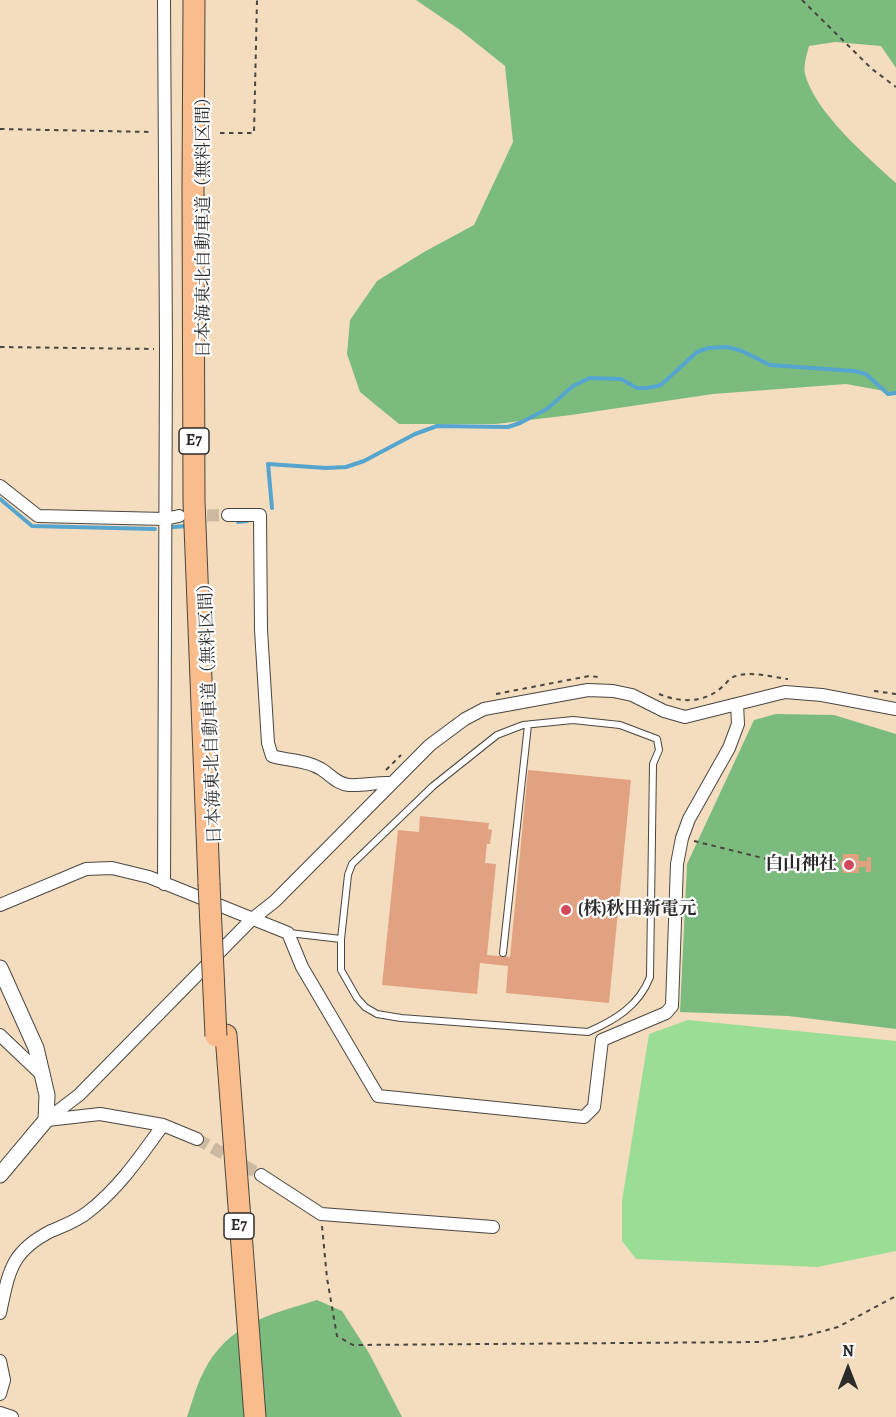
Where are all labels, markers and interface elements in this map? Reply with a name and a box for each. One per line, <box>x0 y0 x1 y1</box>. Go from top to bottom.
street label: 日本海東北自動車道（無料区間） <box>194 88 216 358</box>
road number: E7 <box>179 428 209 454</box>
street label: 日本海東北自動車道（無料区間） <box>195 574 227 844</box>
place label: 白山神社 <box>765 854 837 876</box>
marker: 白山神社 <box>842 858 856 872</box>
place label: (株)秋田新電元 <box>578 899 696 921</box>
marker: (株)秋田新電元 <box>559 903 573 917</box>
road number: E7 <box>224 1213 254 1239</box>
north arrow <box>818 1339 878 1399</box>
text: N <box>842 1340 854 1362</box>

